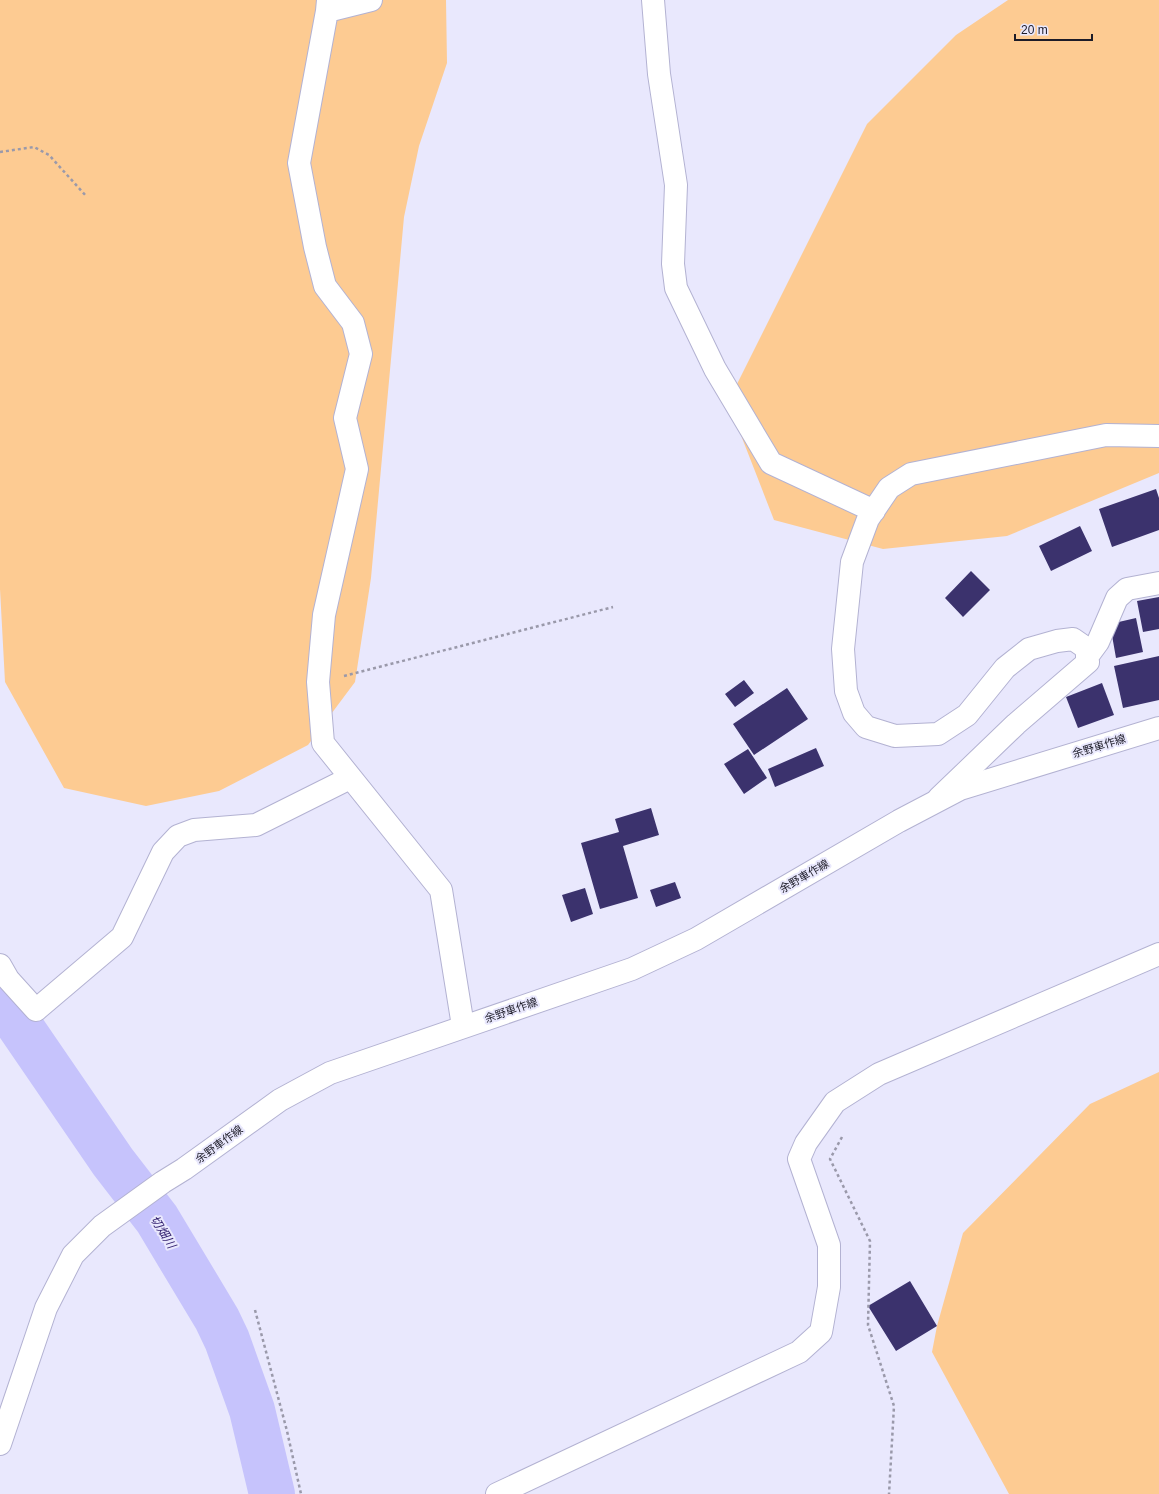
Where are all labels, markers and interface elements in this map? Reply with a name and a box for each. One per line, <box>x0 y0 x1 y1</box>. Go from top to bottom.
scale bar <box>1015 16 1092 42</box>
text: 20 m <box>1021 23 1048 37</box>
street label: 余野車作線 <box>1071 732 1127 760</box>
street label: 余野車作線 <box>777 857 831 895</box>
street label: 余野車作線 <box>483 995 539 1025</box>
street label: 余野車作線 <box>193 1123 245 1165</box>
water label: 切畑川 <box>148 1213 180 1253</box>

